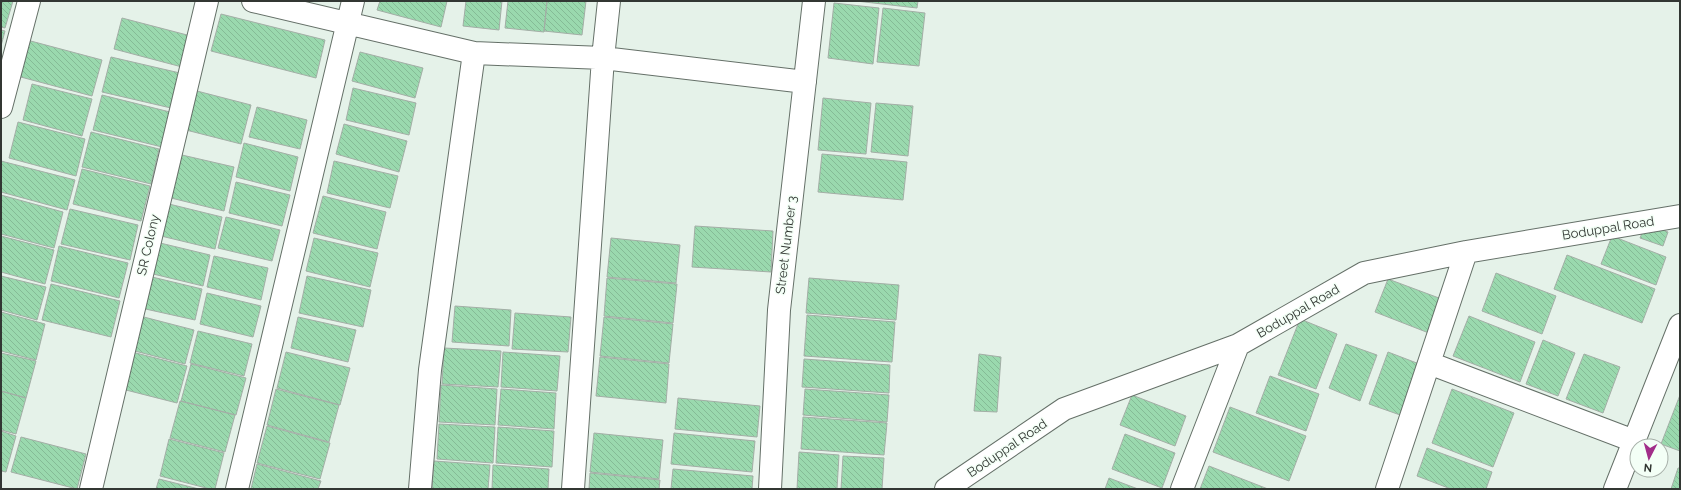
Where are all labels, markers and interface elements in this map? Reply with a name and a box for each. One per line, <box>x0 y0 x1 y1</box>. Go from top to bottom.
street label: Street Number 3 <box>773 195 799 295</box>
street label: SR Colony <box>134 213 162 277</box>
street label: Boduppal Road <box>1561 213 1655 243</box>
street label: Boduppal Road <box>1254 281 1342 341</box>
street label: Boduppal Road <box>964 416 1050 480</box>
north arrow <box>1629 438 1669 478</box>
text: N <box>1643 461 1653 474</box>

